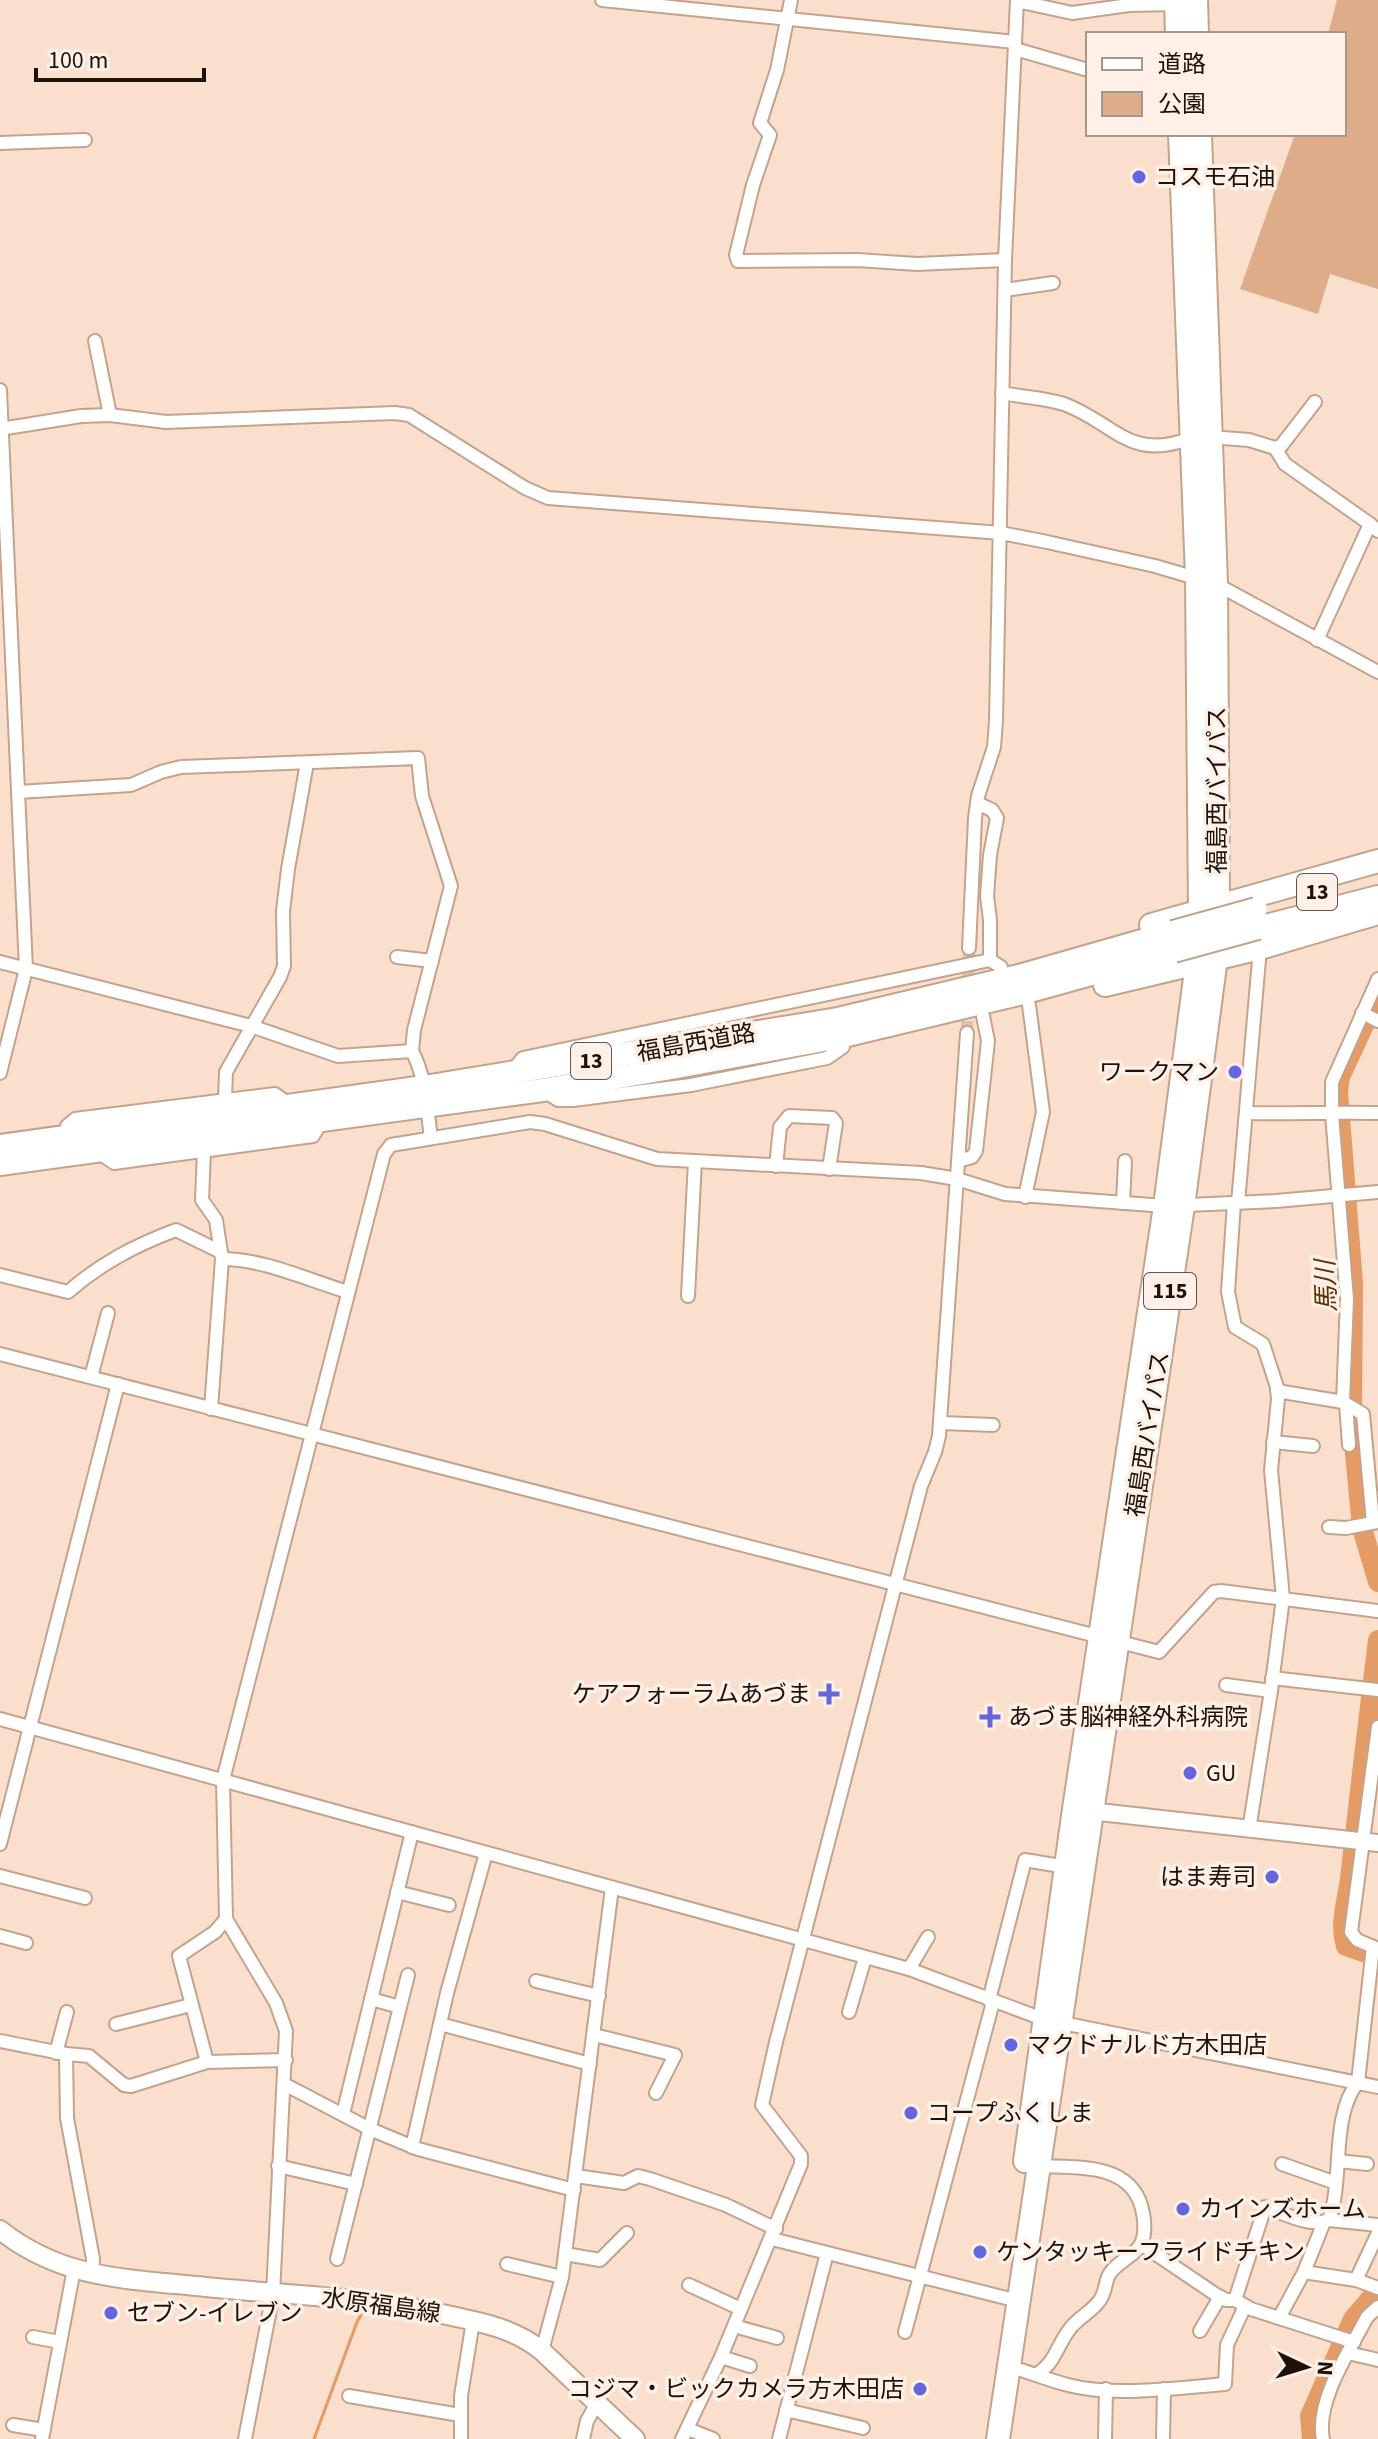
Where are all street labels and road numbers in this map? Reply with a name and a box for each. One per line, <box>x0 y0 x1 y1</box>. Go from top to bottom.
street label: 福島西バイパス <box>1200 706 1235 874</box>
road number: 13 <box>1297 874 1337 910</box>
street label: 福島西道路 <box>634 1015 758 1071</box>
road number: 13 <box>571 1043 611 1079</box>
road number: 115 <box>1144 1273 1196 1309</box>
street label: 福島西バイパス <box>1118 1349 1178 1519</box>
street label: 水原福島線 <box>319 2280 443 2332</box>

